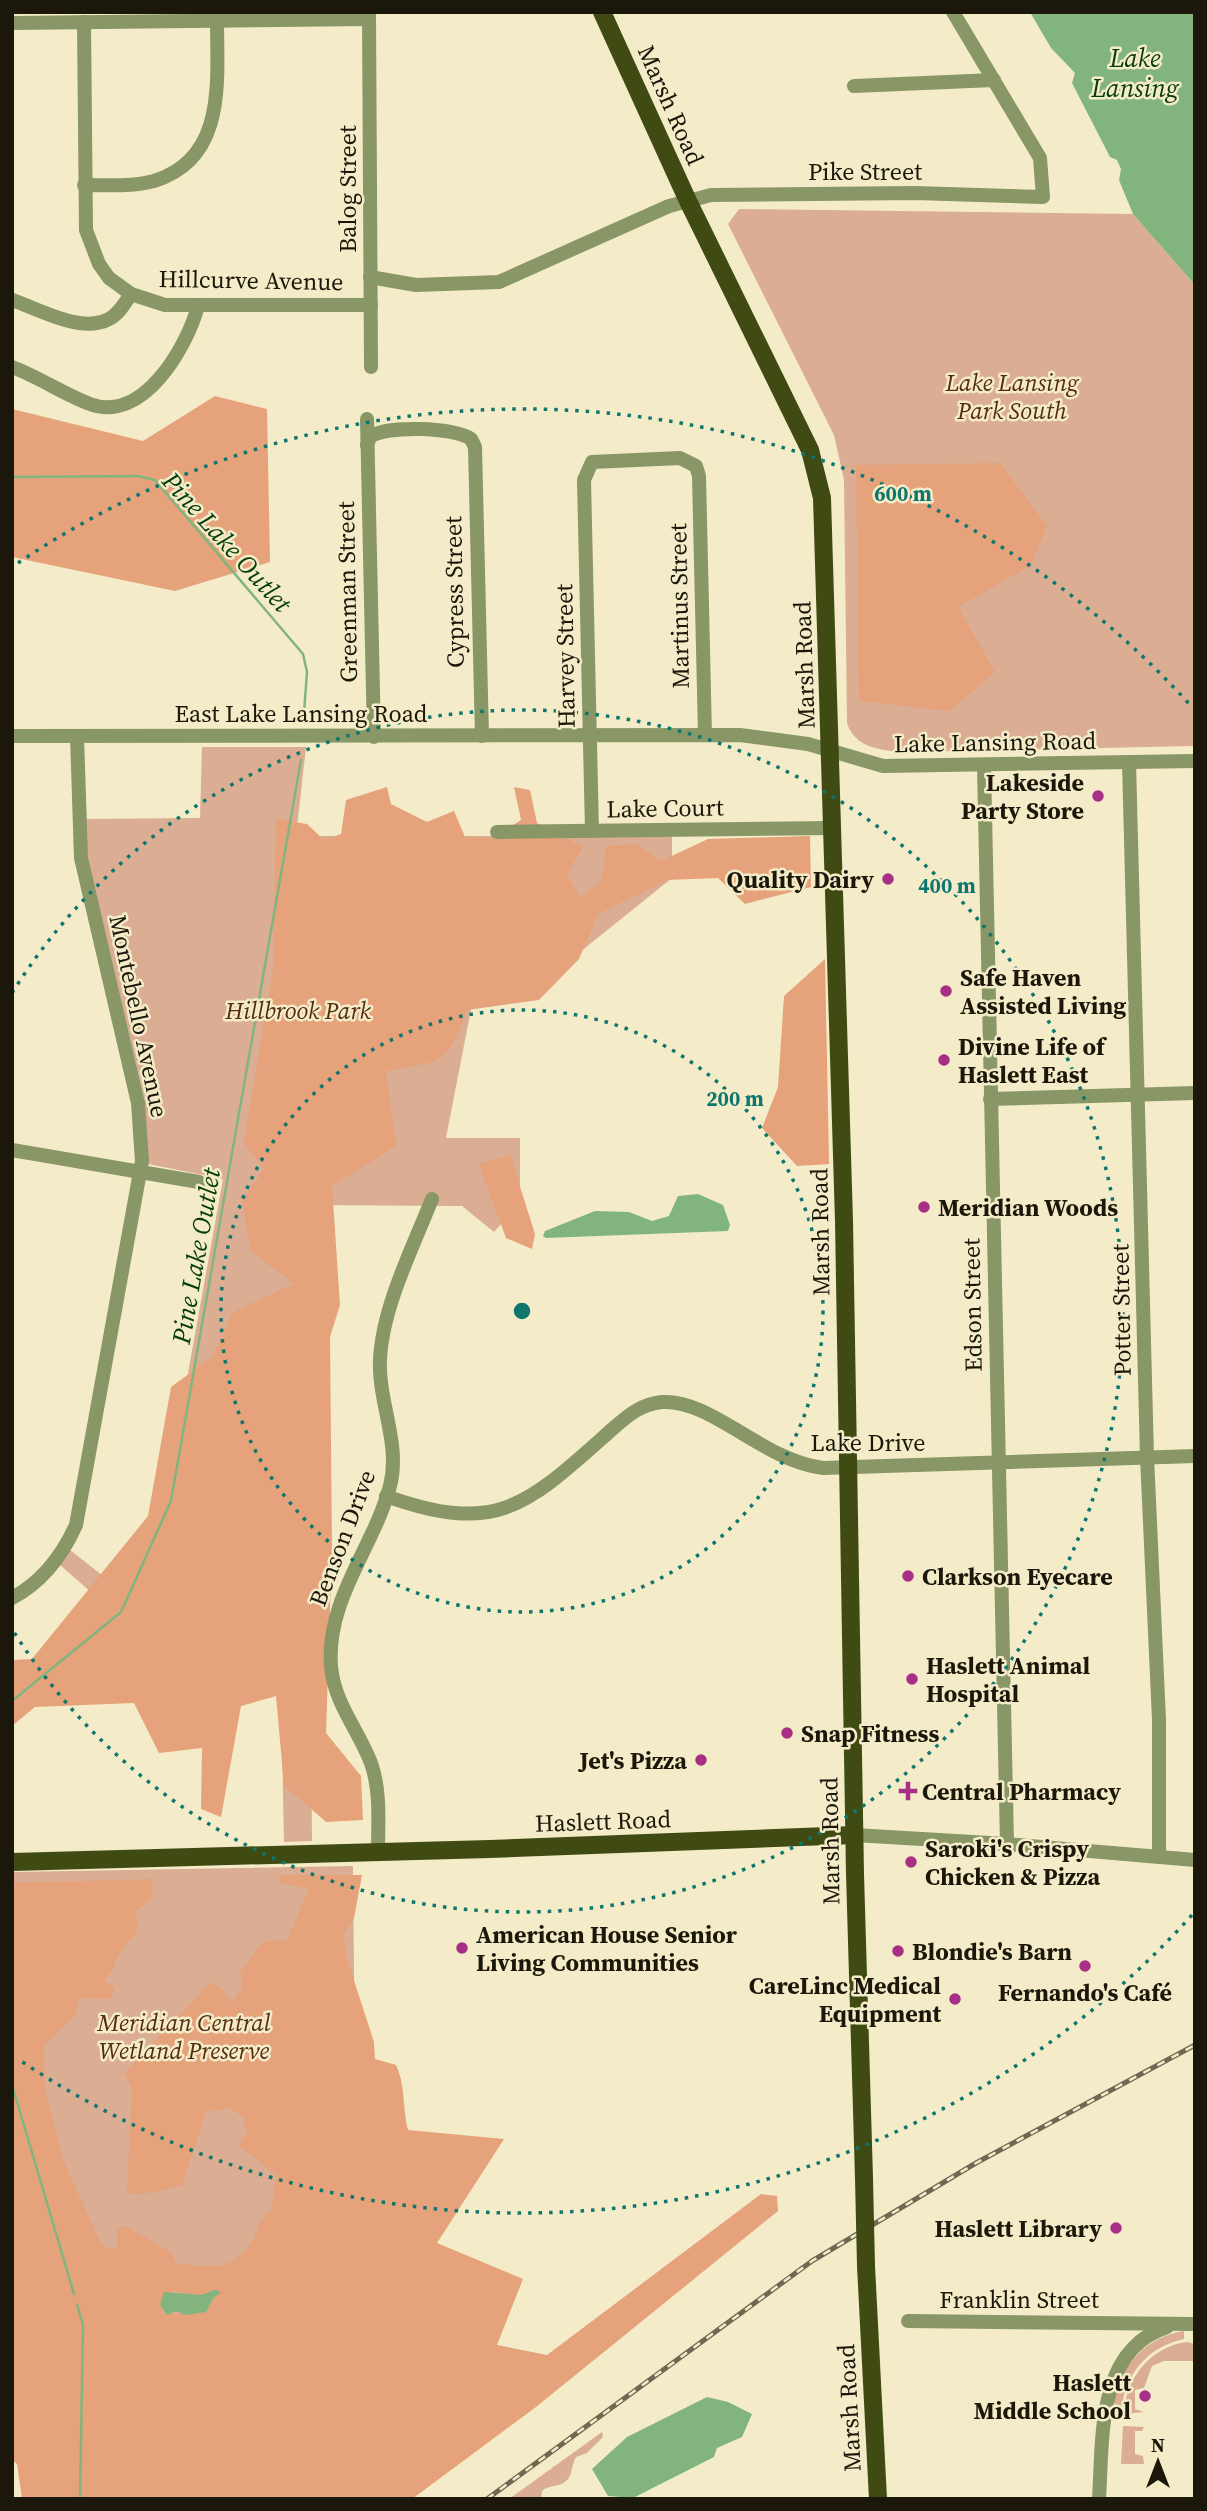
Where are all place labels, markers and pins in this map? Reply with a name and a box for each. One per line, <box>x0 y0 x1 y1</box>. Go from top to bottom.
place label: Lakeside Party Store <box>961 766 1084 827</box>
marker: Lakeside Party Store <box>1090 788 1106 804</box>
place label: Quality Dairy <box>727 863 874 896</box>
marker: Quality Dairy <box>880 871 896 887</box>
place label: Safe Haven Assisted Living <box>960 961 1126 1022</box>
marker: Safe Haven Assisted Living <box>938 983 954 999</box>
place label: Divine Life of Haslett East <box>958 1030 1108 1091</box>
marker: Divine Life of Haslett East <box>936 1052 952 1068</box>
place label: Meridian Woods <box>938 1191 1118 1224</box>
marker: Meridian Woods <box>916 1199 932 1215</box>
centre of rings <box>510 1299 534 1323</box>
place label: Clarkson Eyecare <box>922 1560 1113 1593</box>
marker: Clarkson Eyecare <box>900 1568 916 1584</box>
place label: Haslett Animal Hospital <box>926 1649 1091 1710</box>
marker: Haslett Animal Hospital <box>904 1671 920 1687</box>
place label: Snap Fitness <box>801 1717 939 1750</box>
marker: Snap Fitness <box>779 1725 795 1741</box>
place label: Jet's Pizza <box>577 1744 687 1777</box>
marker: Jet's Pizza <box>693 1752 709 1768</box>
place label: Central Pharmacy <box>922 1775 1121 1808</box>
marker: Central Pharmacy <box>900 1783 916 1799</box>
place label: Saroki's Crispy Chicken & Pizza <box>925 1832 1100 1893</box>
marker: Saroki's Crispy Chicken & Pizza <box>903 1854 919 1870</box>
place label: American House Senior Living Communities <box>476 1918 738 1979</box>
place label: Blondie's Barn <box>912 1935 1072 1968</box>
marker: American House Senior Living Communities <box>454 1940 470 1956</box>
marker: Blondie's Barn <box>890 1943 906 1959</box>
marker: Fernando's Café <box>1077 1958 1093 1974</box>
place label: CareLinc Medical Equipment <box>749 1969 941 2030</box>
place label: Fernando's Café <box>998 1976 1172 2009</box>
marker: CareLinc Medical Equipment <box>947 1991 963 2007</box>
place label: Haslett Library <box>935 2212 1102 2245</box>
marker: Haslett Library <box>1108 2220 1124 2236</box>
place label: Haslett Middle School <box>974 2366 1131 2427</box>
marker: Haslett Middle School <box>1137 2388 1153 2404</box>

